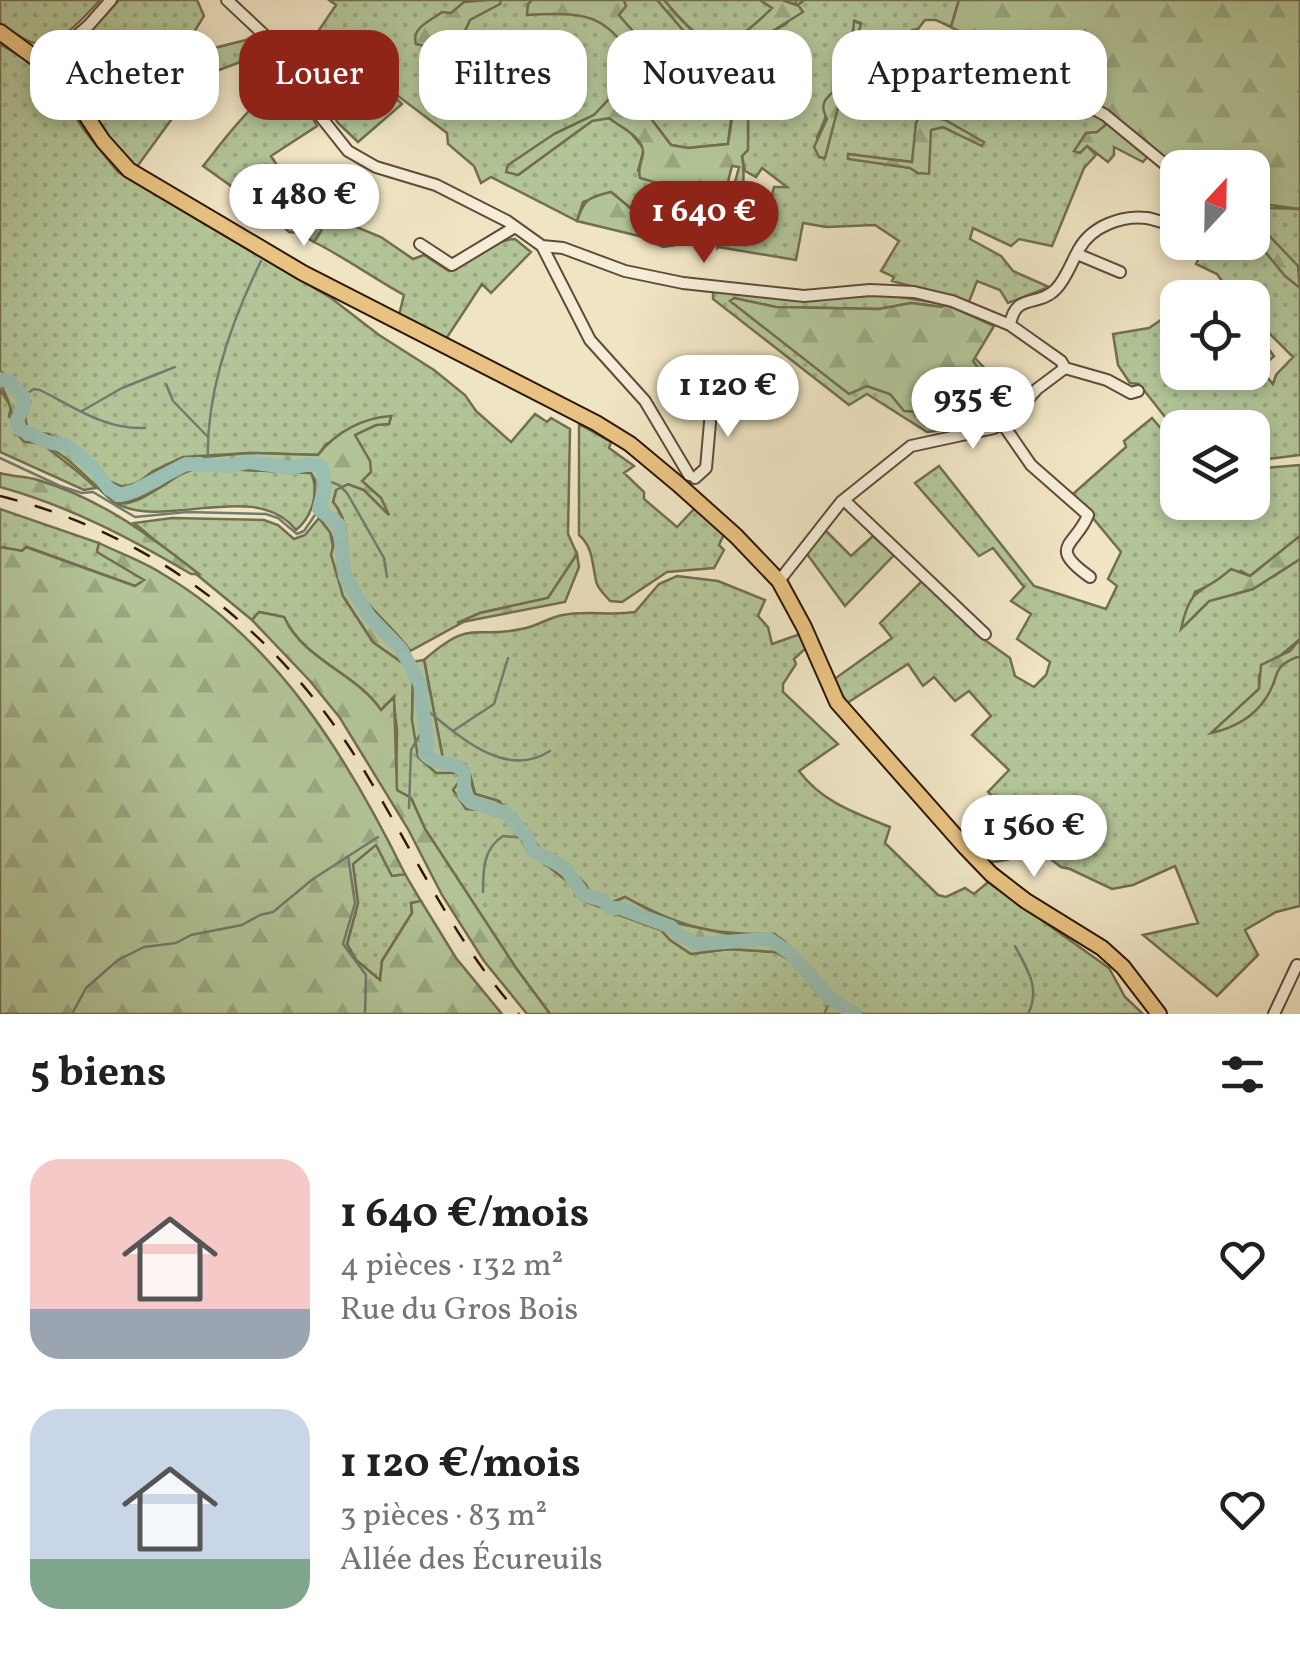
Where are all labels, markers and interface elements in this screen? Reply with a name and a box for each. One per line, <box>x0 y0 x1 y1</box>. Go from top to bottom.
chip: Acheter <box>30 30 219 120</box>
chip: Louer <box>239 30 399 120</box>
chip: Filtres <box>419 30 587 120</box>
chip: Nouveau <box>607 30 812 120</box>
chip: Appartement <box>832 30 1107 120</box>
north arrow <box>1160 150 1270 260</box>
map controls <box>1160 150 1270 520</box>
pin: 1 480 € <box>212 164 396 249</box>
text: 1 480 € <box>251 174 357 218</box>
pin: 1 640 € <box>612 181 796 266</box>
text: 1 640 € <box>652 191 756 235</box>
button: locate <box>1160 280 1270 390</box>
pin: 1 120 € <box>636 355 820 440</box>
text: 1 120 € <box>679 365 777 409</box>
pin: 935 € <box>903 367 1043 452</box>
text: 935 € <box>933 377 1013 421</box>
button: layers <box>1160 410 1270 520</box>
pin: 1 560 € <box>942 795 1126 880</box>
text: 1 560 € <box>983 805 1085 849</box>
text: 5 biens <box>30 1045 166 1104</box>
icon: filters <box>1215 1047 1270 1102</box>
text: 1 640 €/mois <box>340 1186 589 1245</box>
icon: home <box>110 1199 230 1319</box>
icon: heart <box>1215 1232 1270 1287</box>
text: 4 pièces · 132 m² <box>340 1245 563 1289</box>
text: Rue du Gros Bois <box>340 1289 578 1333</box>
text: 1 120 €/mois <box>340 1436 581 1495</box>
icon: home <box>110 1449 230 1569</box>
icon: heart <box>1215 1482 1270 1537</box>
text: 3 pièces · 83 m² <box>340 1495 547 1539</box>
text: Allée des Écureuils <box>340 1539 603 1583</box>

